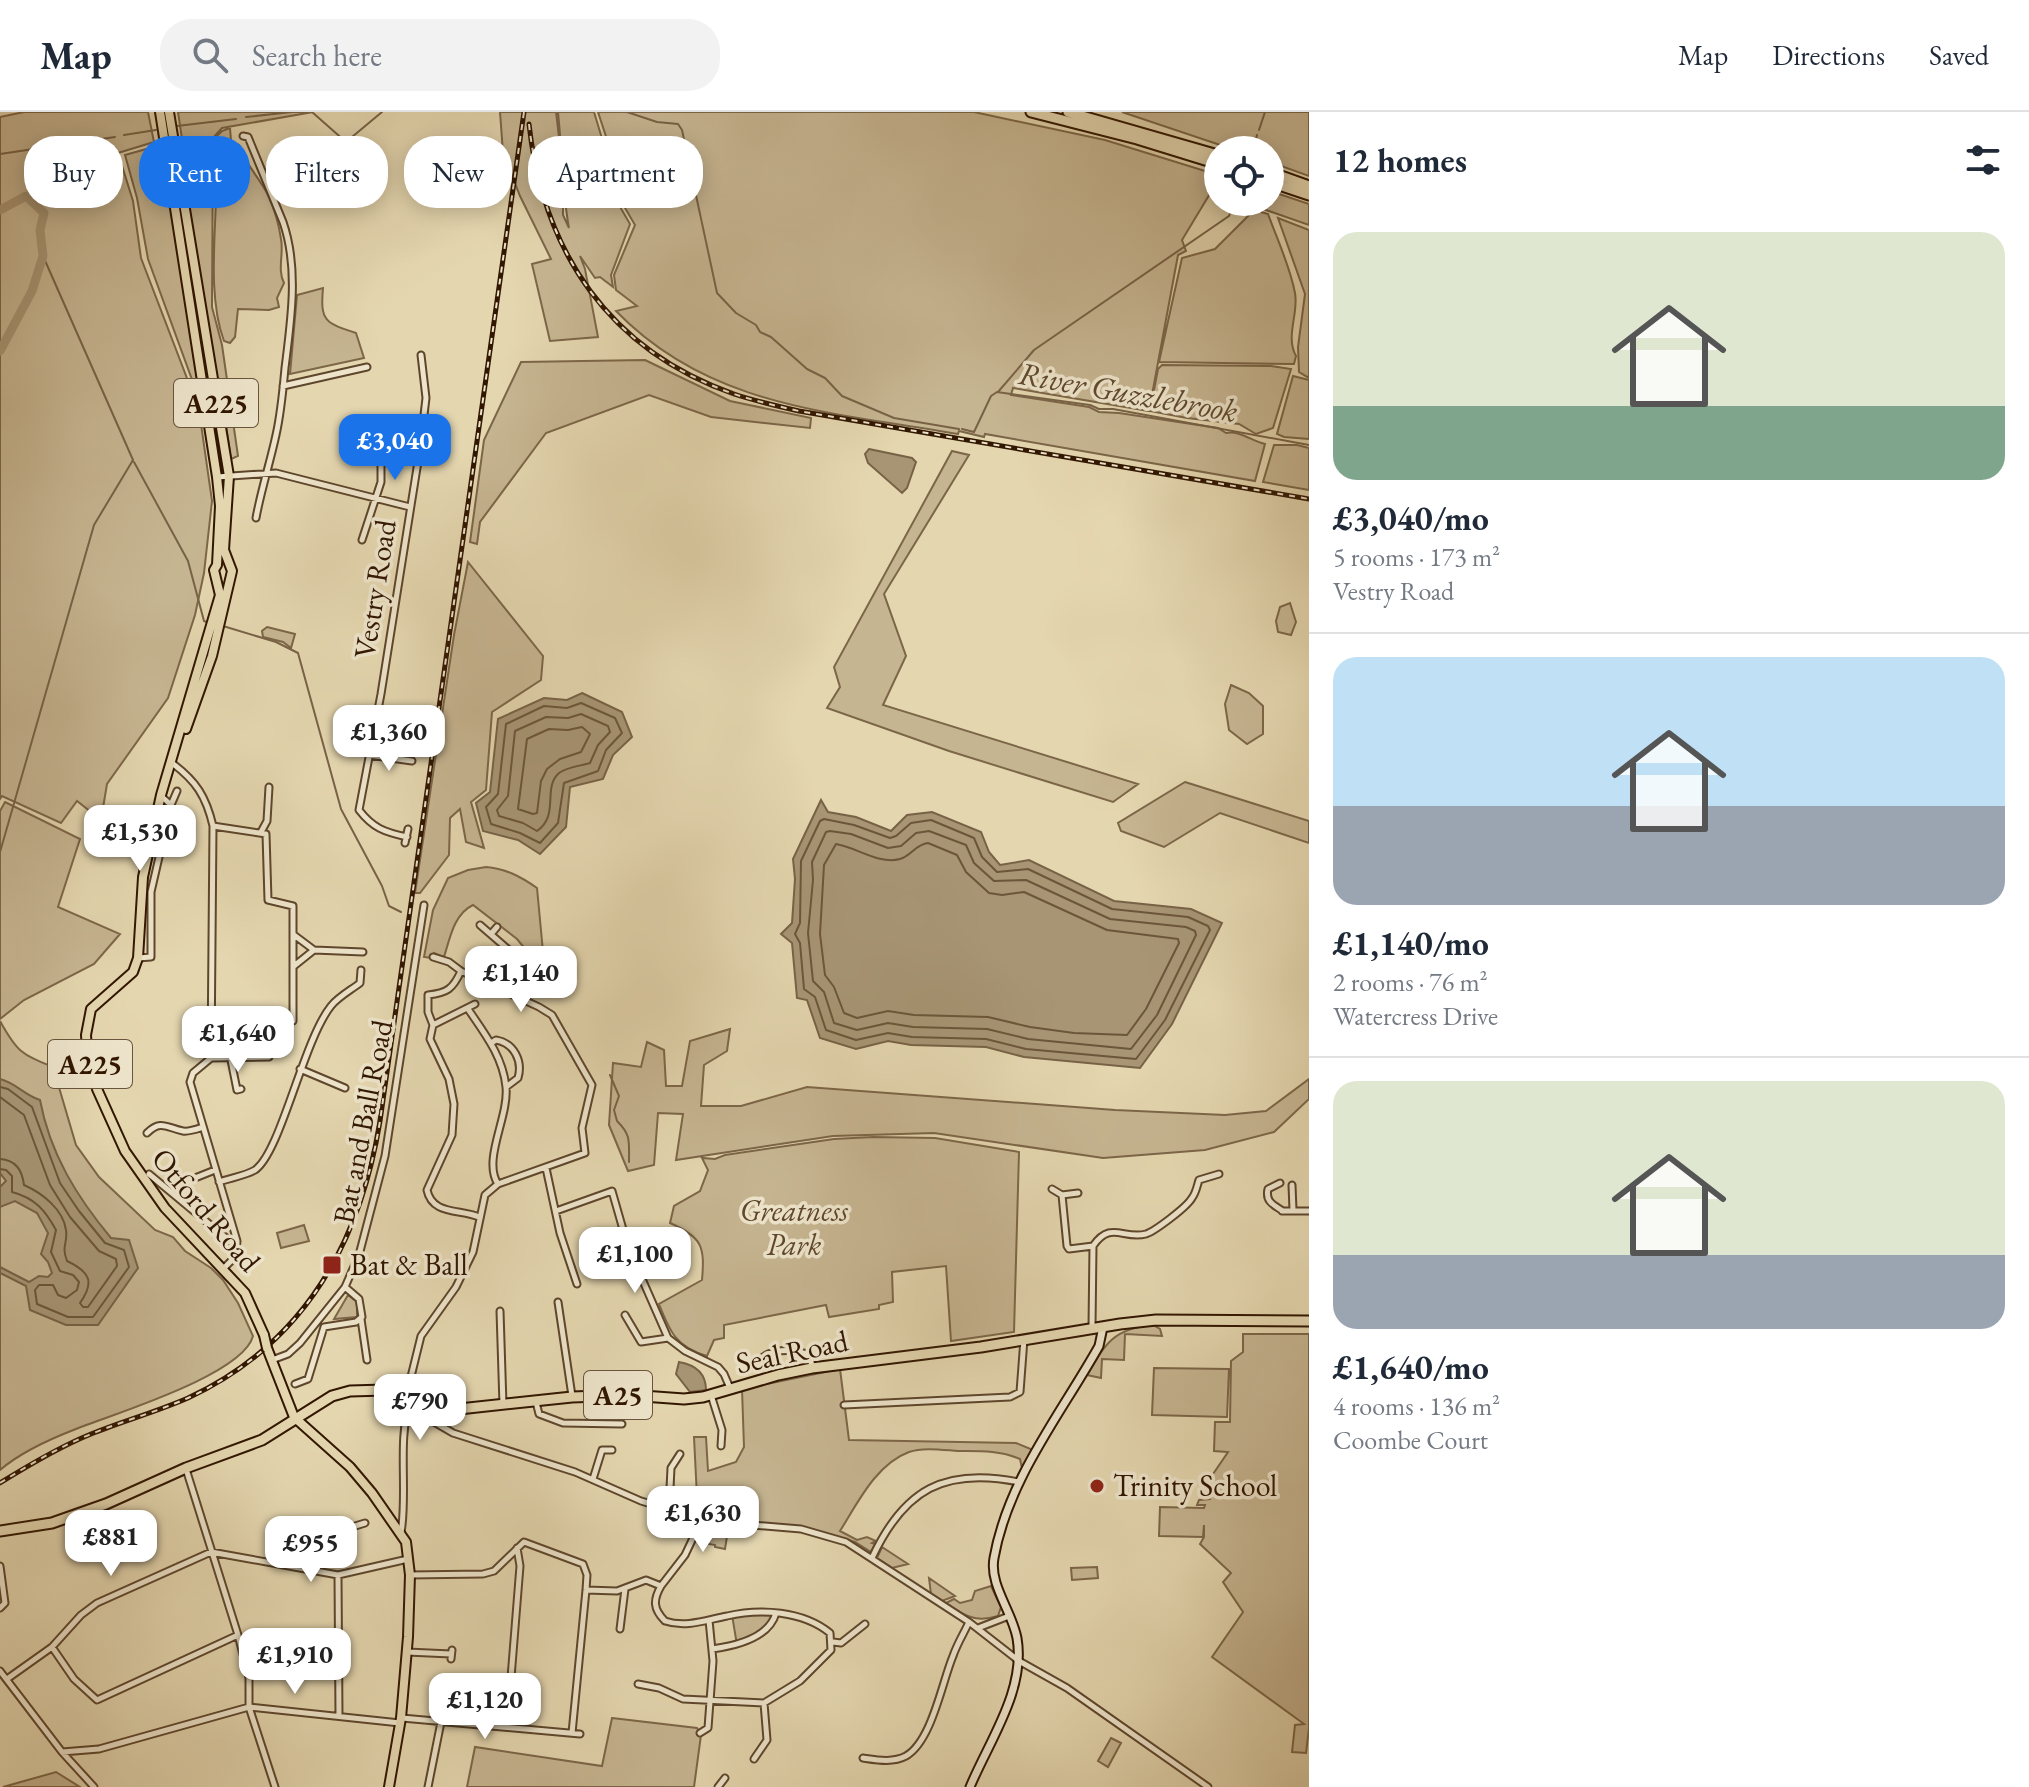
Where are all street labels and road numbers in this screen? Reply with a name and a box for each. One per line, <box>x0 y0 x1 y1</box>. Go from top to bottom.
road number: A225 <box>174 379 258 427</box>
street label: Vestry Road <box>344 516 405 661</box>
street label: Bat and Ball Road <box>324 1016 402 1227</box>
road number: A225 <box>48 1040 132 1088</box>
street label: Otford Road <box>143 1140 270 1280</box>
street label: Seal Road <box>732 1320 852 1382</box>
road number: A25 <box>584 1371 652 1419</box>

